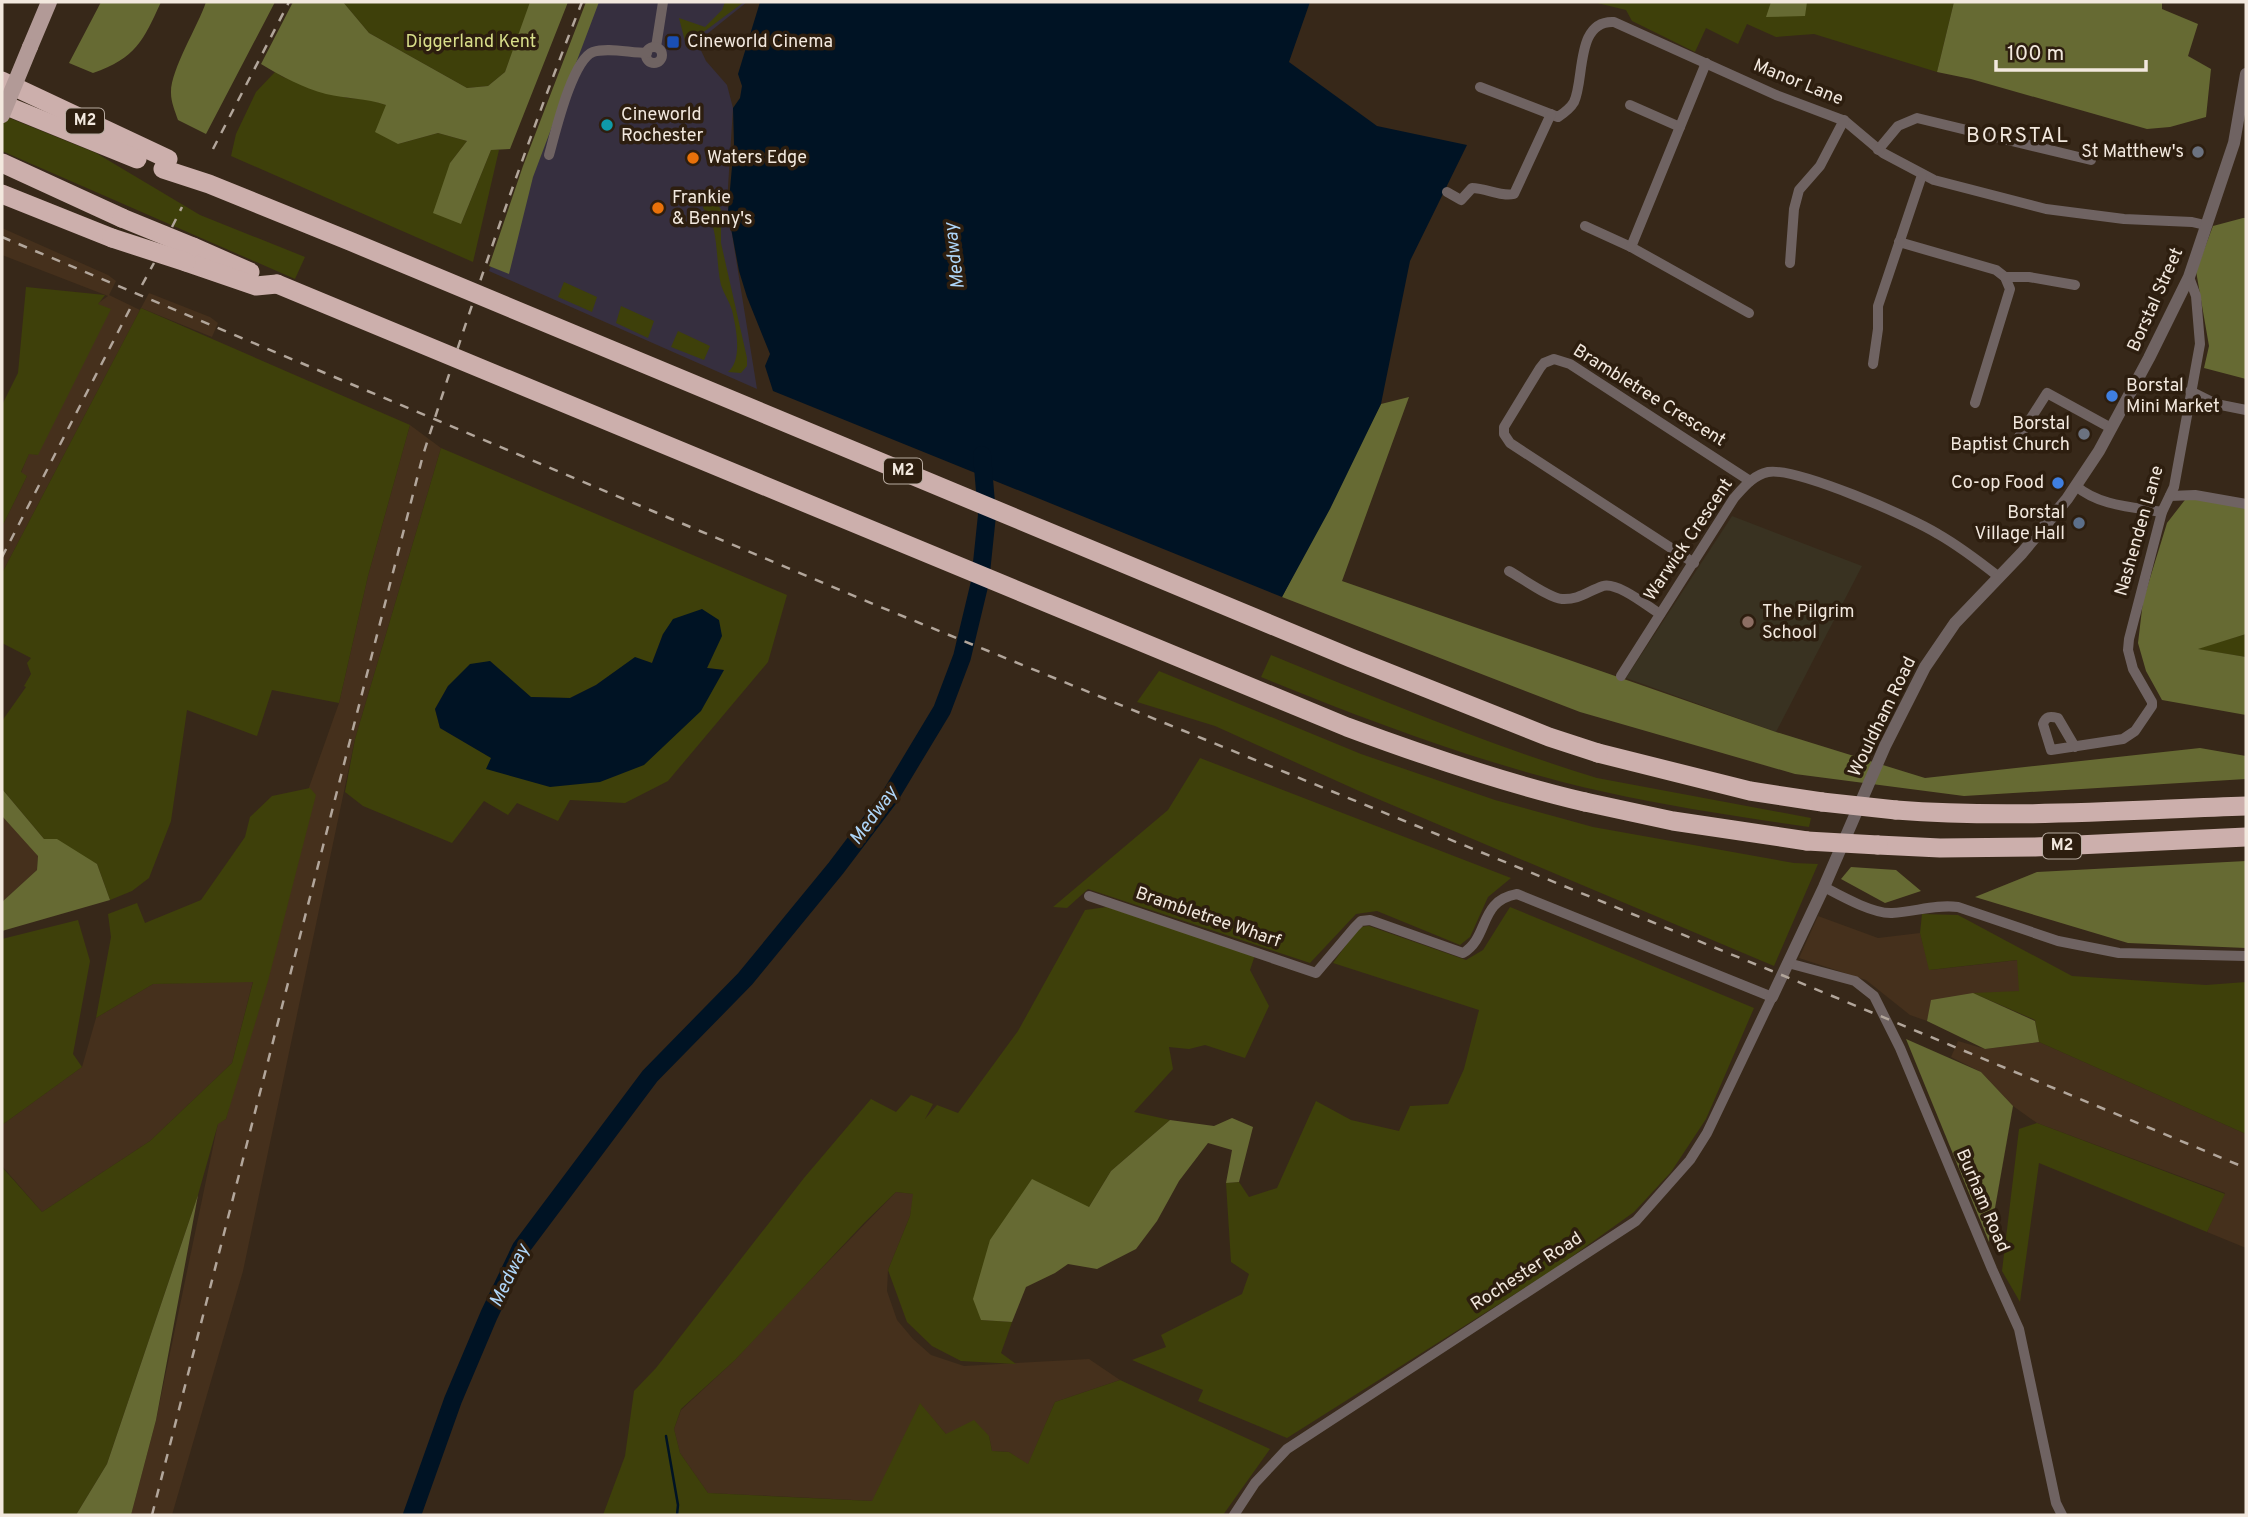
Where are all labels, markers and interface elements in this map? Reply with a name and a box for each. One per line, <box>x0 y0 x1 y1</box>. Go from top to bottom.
scale bar <box>1996 28 2146 72</box>
park label: Diggerland Kent <box>406 31 536 54</box>
place label: Cineworld Cinema <box>687 31 833 54</box>
marker: Cineworld Cinema <box>665 34 681 50</box>
text: 100 m <box>2007 41 2064 68</box>
street label: Manor Lane <box>1750 55 1846 111</box>
place label: Cineworld Rochester <box>621 104 704 148</box>
road number: M2 <box>66 108 104 134</box>
marker: Cineworld Rochester <box>599 117 615 133</box>
district label: BORSTAL <box>1966 123 2070 150</box>
place label: St Matthew's <box>2081 141 2184 164</box>
marker: St Matthew's <box>2190 144 2206 160</box>
place label: Waters Edge <box>707 147 807 170</box>
marker: Waters Edge <box>685 150 701 166</box>
place label: Frankie & Benny's <box>672 187 753 231</box>
marker: Frankie & Benny's <box>650 200 666 216</box>
water label: Medway <box>939 220 971 291</box>
street label: Borstal Street <box>2123 244 2189 356</box>
street label: Brambletree Crescent <box>1568 340 1730 452</box>
place label: Borstal Mini Market <box>2126 375 2220 419</box>
marker: Borstal Mini Market <box>2104 388 2120 404</box>
place label: Borstal Baptist Church <box>1950 413 2070 457</box>
marker: Borstal Baptist Church <box>2076 426 2092 442</box>
road number: M2 <box>884 458 922 484</box>
street label: Nashenden Lane <box>2110 463 2170 599</box>
place label: Co-op Food <box>1951 472 2044 495</box>
street label: Warwick Crescent <box>1639 474 1739 606</box>
marker: Co-op Food <box>2050 475 2066 491</box>
place label: Borstal Village Hall <box>1975 502 2065 546</box>
marker: Borstal Village Hall <box>2071 515 2087 531</box>
place label: The Pilgrim School <box>1762 601 1854 645</box>
marker: The Pilgrim School <box>1740 614 1756 630</box>
street label: Wouldham Road <box>1844 653 1922 781</box>
water label: Medway <box>845 781 904 850</box>
road number: M2 <box>2043 834 2081 859</box>
street label: Brambletree Wharf <box>1132 882 1284 954</box>
street label: Burham Road <box>1950 1146 2014 1256</box>
street label: Rochester Road <box>1467 1227 1587 1317</box>
water label: Medway <box>485 1240 536 1311</box>

